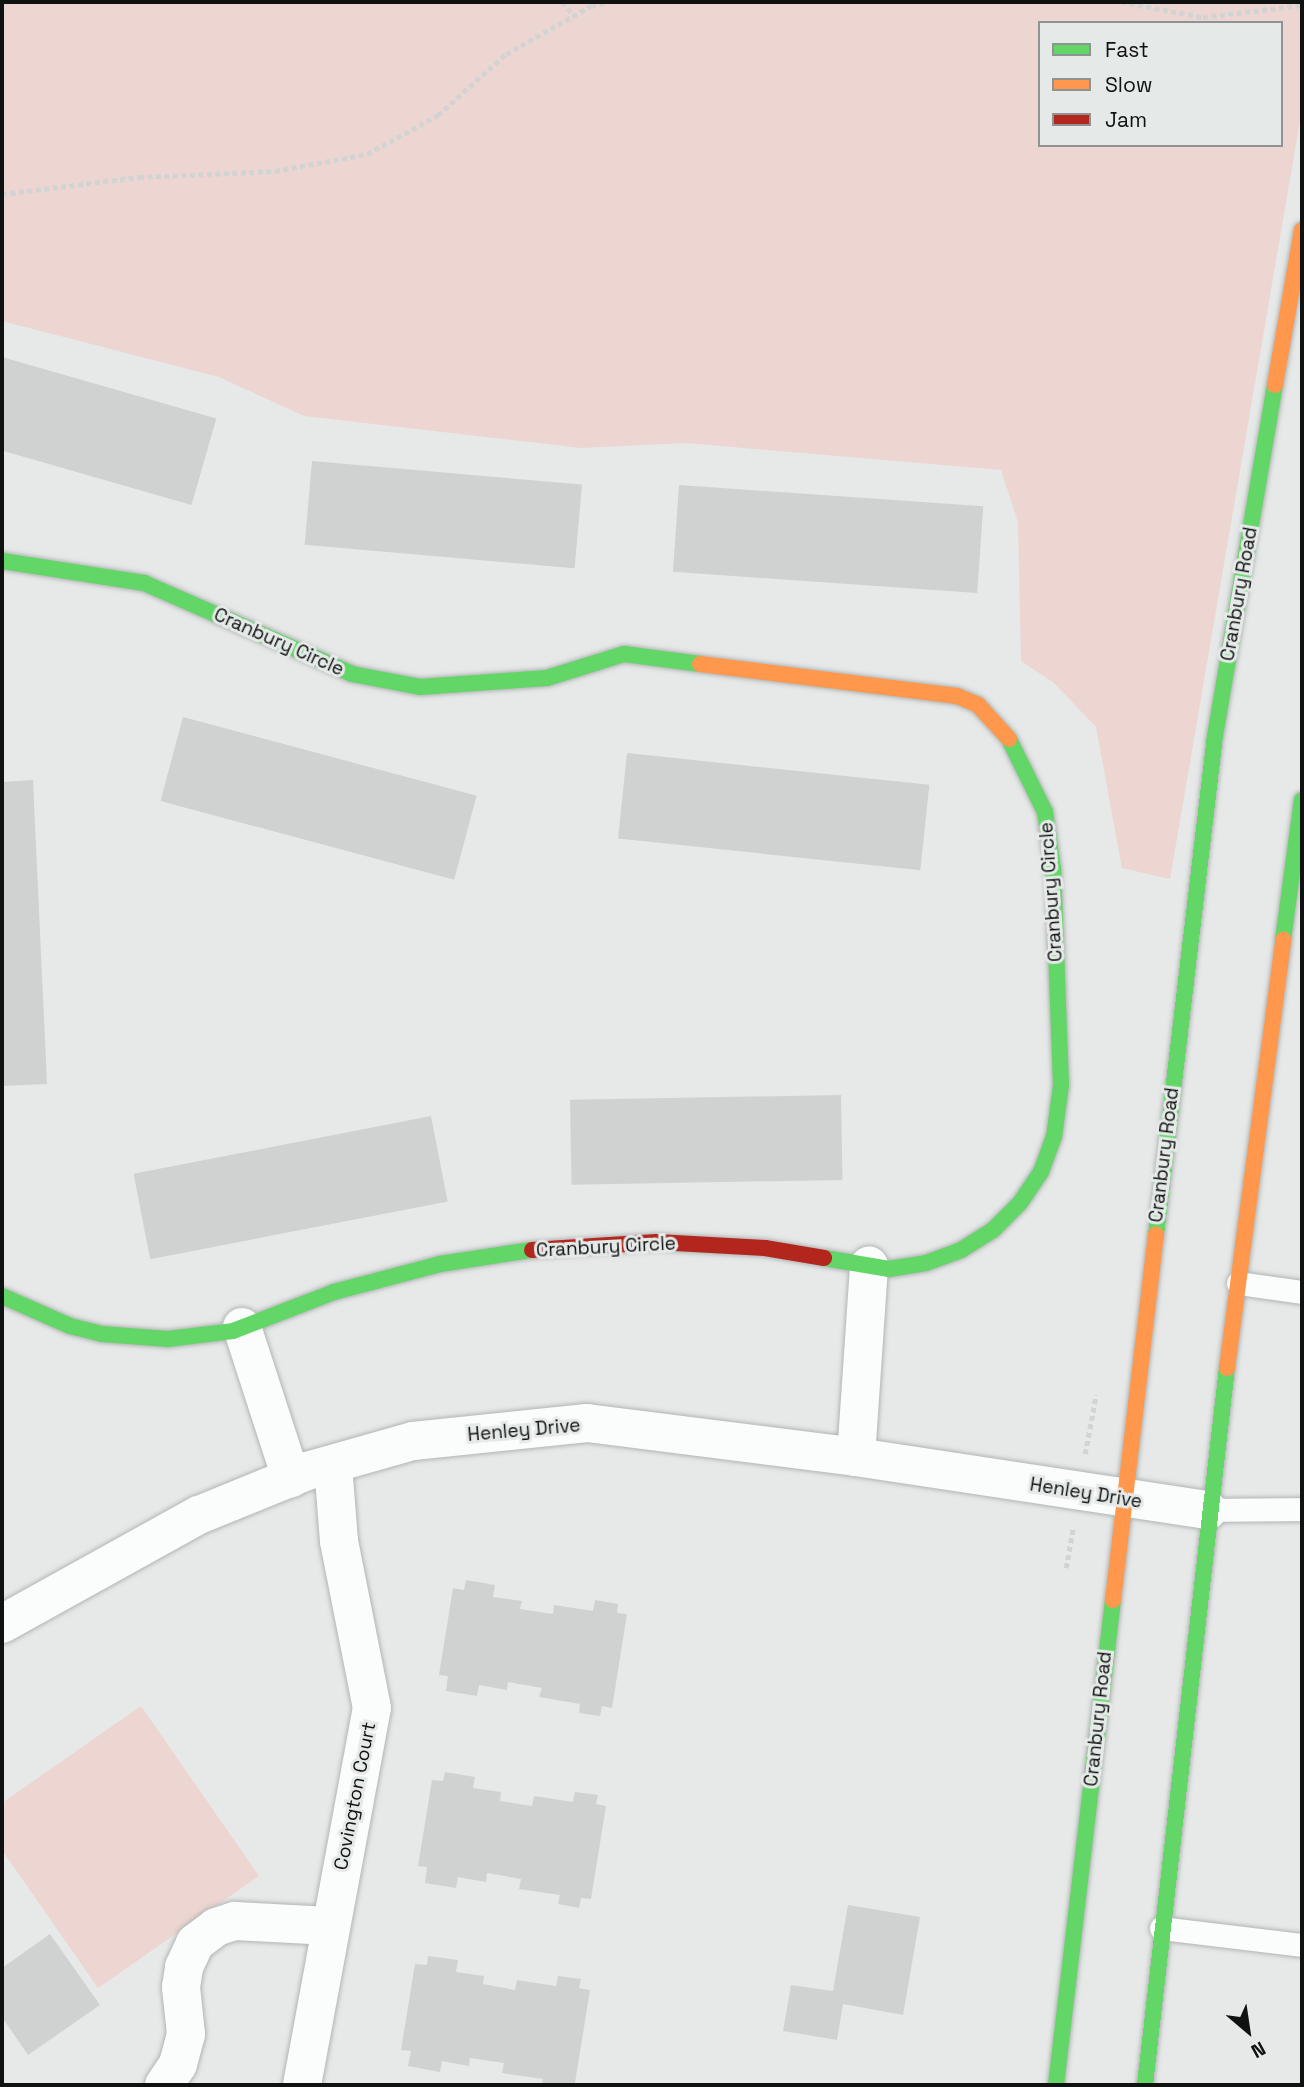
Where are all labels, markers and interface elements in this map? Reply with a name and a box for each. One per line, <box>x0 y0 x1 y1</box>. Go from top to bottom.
legend <box>1038 21 1283 147</box>
text: Fast <box>1105 36 1149 63</box>
text: Slow <box>1105 71 1153 98</box>
text: Jam <box>1105 106 1147 133</box>
street label: Cranbury Road <box>1216 525 1262 663</box>
street label: Cranbury Circle <box>210 603 348 681</box>
street label: Cranbury Circle <box>1035 821 1067 963</box>
street label: Cranbury Road <box>1144 1086 1184 1224</box>
street label: Cranbury Circle <box>535 1232 677 1262</box>
street label: Henley Drive <box>467 1414 581 1446</box>
street label: Henley Drive <box>1028 1473 1144 1513</box>
street label: Cranbury Road <box>1080 1650 1116 1788</box>
street label: Covington Court <box>329 1720 381 1872</box>
north arrow <box>1213 1996 1283 2066</box>
text: N <box>1247 2036 1270 2064</box>

